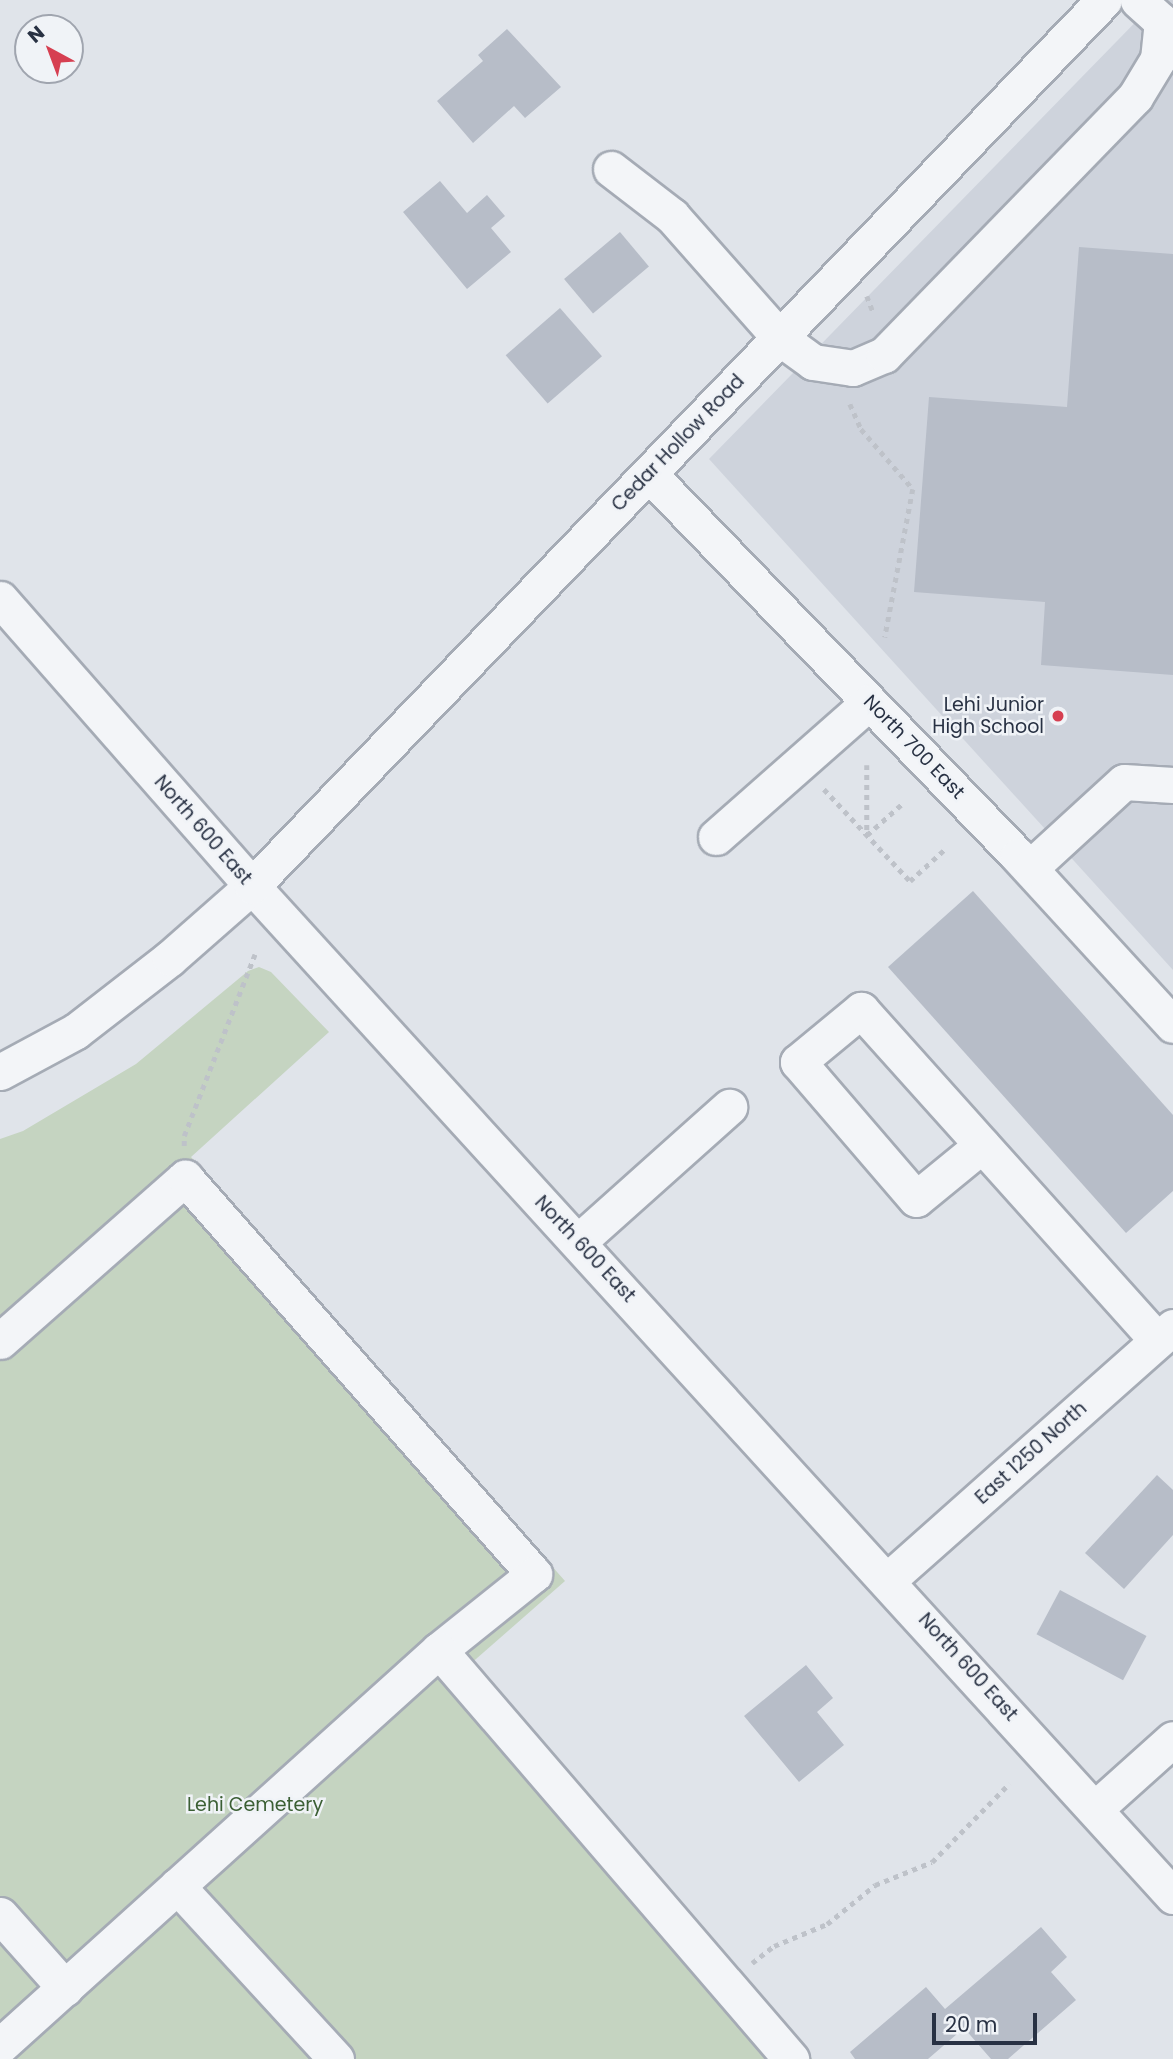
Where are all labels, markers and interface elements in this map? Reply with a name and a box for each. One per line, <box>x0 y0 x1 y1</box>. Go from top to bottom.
north arrow <box>14 14 84 84</box>
text: N <box>22 19 50 49</box>
street label: Cedar Hollow Road <box>607 370 749 516</box>
street label: North 700 East <box>859 690 969 804</box>
place label: Lehi Junior High School <box>932 694 1044 738</box>
marker: Lehi Junior High School <box>1050 708 1066 724</box>
street label: North 600 East <box>149 771 257 889</box>
street label: North 600 East <box>530 1191 640 1307</box>
street label: East 1250 North <box>971 1397 1091 1509</box>
street label: North 600 East <box>914 1608 1022 1726</box>
park label: Lehi Cemetery <box>187 1794 323 1816</box>
scale bar <box>935 2000 1040 2044</box>
text: 20 m <box>945 2010 998 2039</box>

